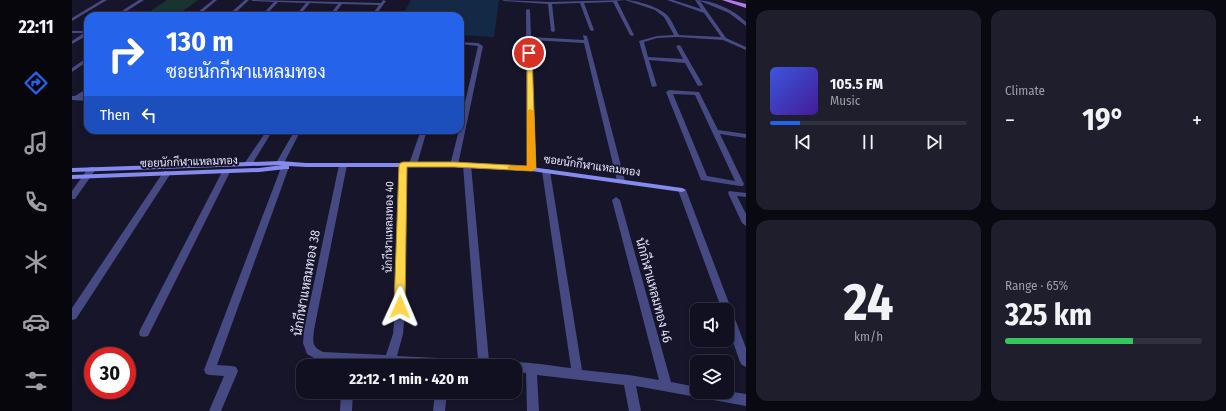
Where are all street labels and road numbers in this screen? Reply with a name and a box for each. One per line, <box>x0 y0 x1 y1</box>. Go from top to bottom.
street label: ซอยนักกีฬาแหลมทอง <box>543 151 642 179</box>
street label: ซอยนักกีฬาแหลมทอง <box>140 152 238 170</box>
street label: นักกีฬาแหลมทอง 40 <box>380 181 396 273</box>
street label: นักกีฬาแหลมทอง 38 <box>287 228 323 337</box>
street label: นักกีฬาแหลมทอง 46 <box>633 235 677 344</box>

